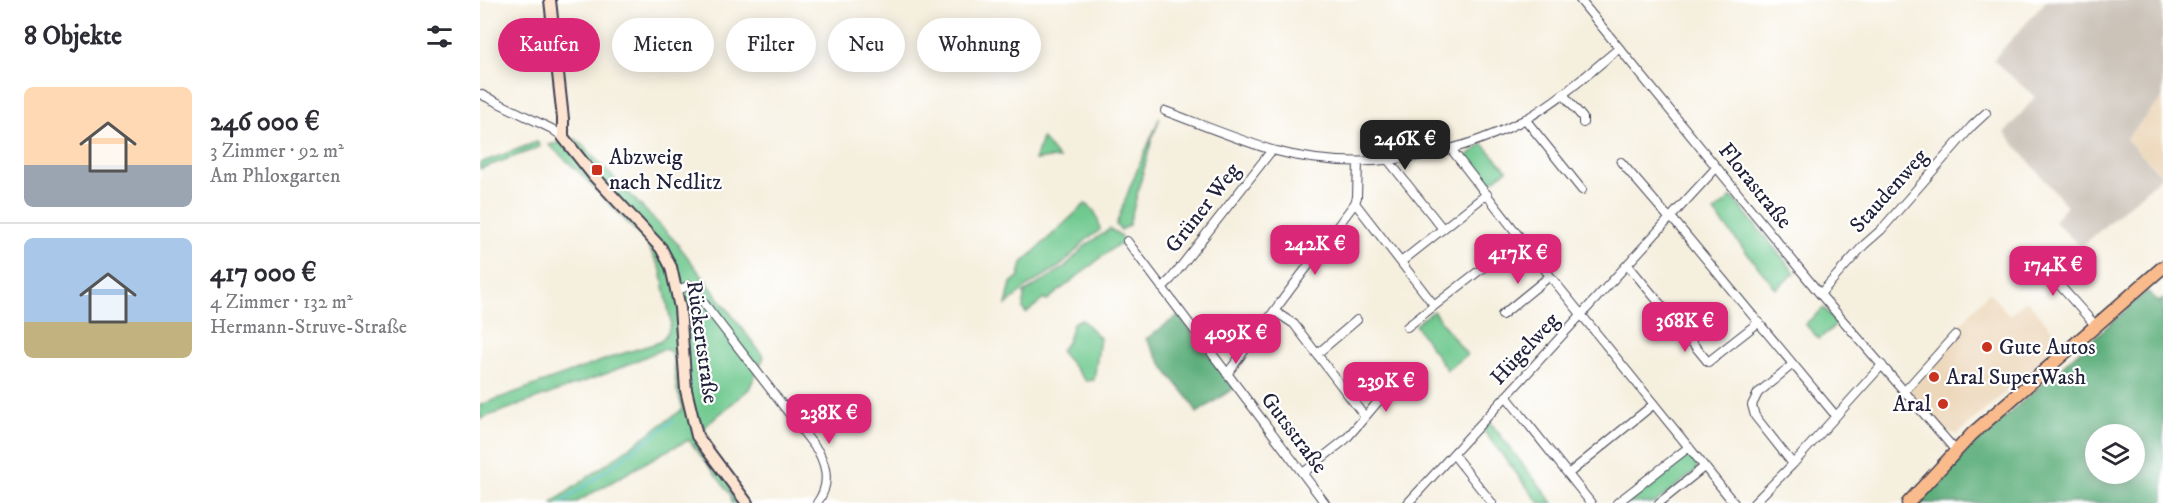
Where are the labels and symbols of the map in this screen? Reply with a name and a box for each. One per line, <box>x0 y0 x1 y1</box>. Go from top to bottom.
pin: 246K € <box>1356 120 1454 171</box>
street label: Florastraße <box>1712 138 1798 234</box>
street label: Staudenweg <box>1844 143 1934 239</box>
place label: Abzweig nach Nedlitz <box>609 144 723 196</box>
street label: Grüner Weg <box>1160 157 1247 258</box>
marker: Abzweig nach Nedlitz <box>590 163 604 177</box>
pin: 242K € <box>1266 225 1364 276</box>
pin: 417K € <box>1469 234 1567 285</box>
pin: 174K € <box>2004 246 2102 297</box>
street label: Rückertstraße <box>680 279 724 405</box>
pin: 368K € <box>1636 302 1734 353</box>
street label: Hügelweg <box>1485 307 1565 391</box>
pin: 409K € <box>1187 314 1285 365</box>
place label: Gute Autos <box>1999 334 2096 361</box>
marker: Gute Autos <box>1980 340 1994 354</box>
pin: 239K € <box>1337 362 1435 413</box>
place label: Aral SuperWash <box>1946 364 2086 391</box>
marker: Aral SuperWash <box>1927 370 1941 384</box>
street label: Gutsstraße <box>1255 387 1333 479</box>
place label: Aral <box>1893 391 1931 418</box>
pin: 238K € <box>780 394 878 445</box>
marker: Aral <box>1936 397 1950 411</box>

